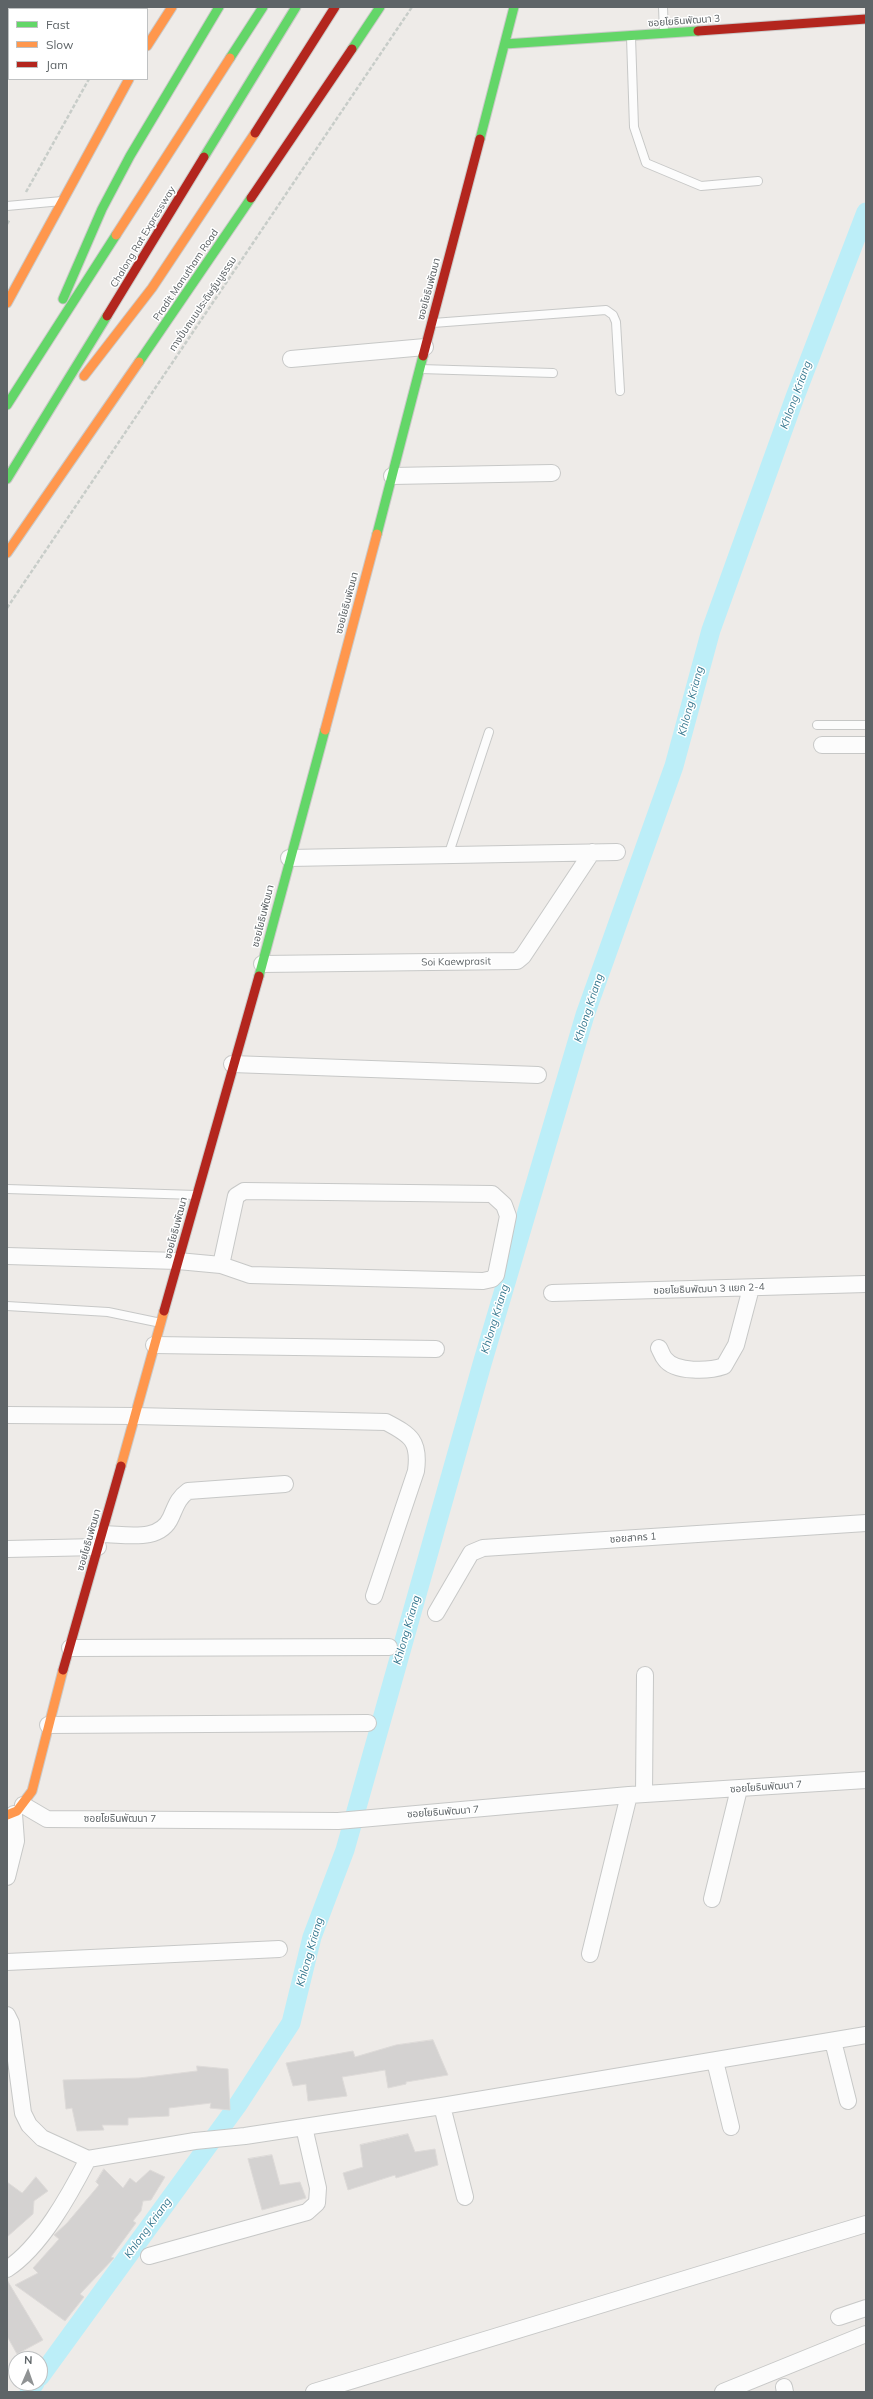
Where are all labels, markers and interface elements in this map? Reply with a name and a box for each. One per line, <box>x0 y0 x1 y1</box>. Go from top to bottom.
legend <box>8 8 148 80</box>
street label: ซอยโยธินพัฒนา 3 <box>648 12 720 30</box>
text: Fast <box>46 17 70 32</box>
text: Slow <box>46 37 74 52</box>
text: Jam <box>46 57 68 72</box>
street label: Chalong Rat Expressway <box>108 184 178 290</box>
street label: Pradit Manutham Road <box>151 227 221 323</box>
street label: ทางปั่นถนนประดิษฐ์มนูธรรม <box>167 254 239 354</box>
street label: ซอยโยธินพัฒนา <box>415 257 443 321</box>
water label: Khlong Kriang <box>778 359 814 431</box>
street label: ซอยโยธินพัฒนา <box>333 571 361 635</box>
water label: Khlong Kriang <box>675 665 707 737</box>
street label: ซอยโยธินพัฒนา <box>249 884 277 948</box>
street label: Soi Kaewprasit <box>421 955 491 969</box>
water label: Khlong Kriang <box>572 972 606 1044</box>
street label: ซอยโยธินพัฒนา <box>162 1196 190 1260</box>
street label: ซอยโยธินพัฒนา 3 แยก 2-4 <box>653 1281 765 1297</box>
water label: Khlong Kriang <box>478 1283 512 1355</box>
street label: ซอยโยธินพัฒนา <box>74 1508 104 1572</box>
street label: ซอยสาคร 1 <box>609 1530 657 1546</box>
water label: Khlong Kriang <box>391 1594 423 1666</box>
street label: ซอยโยธินพัฒนา 7 <box>730 1778 802 1796</box>
street label: ซอยโยธินพัฒนา 7 <box>407 1803 479 1821</box>
street label: ซอยโยธินพัฒนา 7 <box>84 1813 156 1825</box>
water label: Khlong Kriang <box>294 1916 326 1988</box>
water label: Khlong Kriang <box>122 2195 174 2261</box>
north arrow <box>8 2351 48 2391</box>
text: N <box>24 2353 33 2367</box>

